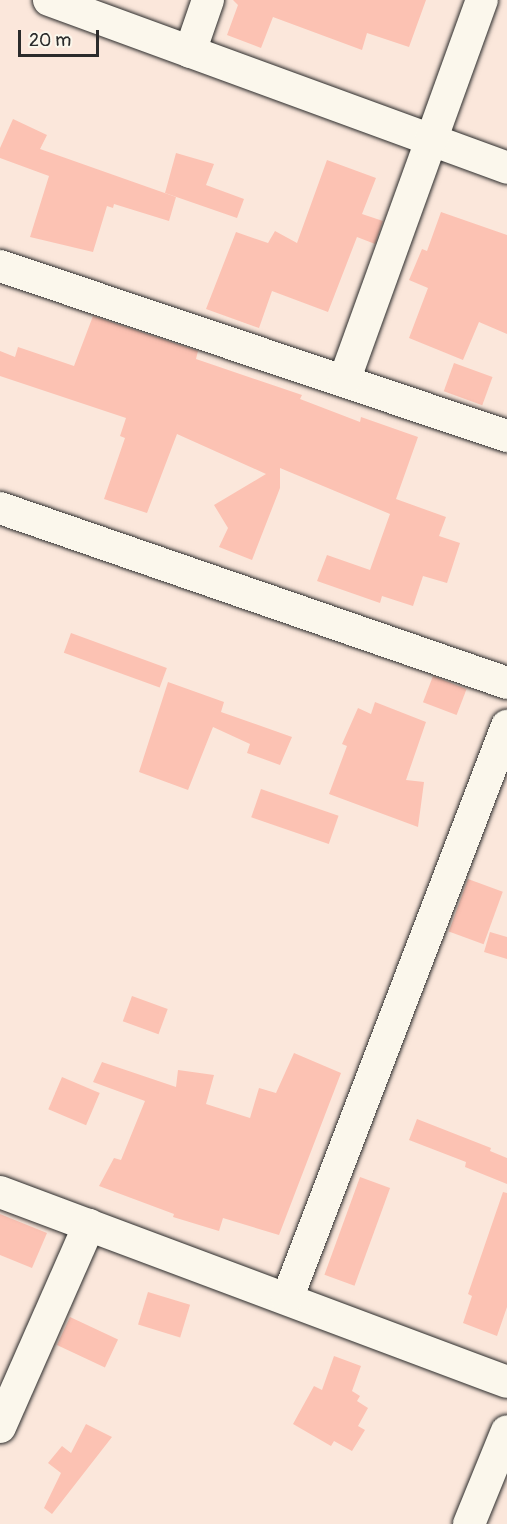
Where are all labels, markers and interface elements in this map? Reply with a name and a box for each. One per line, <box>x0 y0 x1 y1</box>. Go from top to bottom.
scale bar <box>21 18 102 56</box>
text: 20 m <box>29 29 71 52</box>

